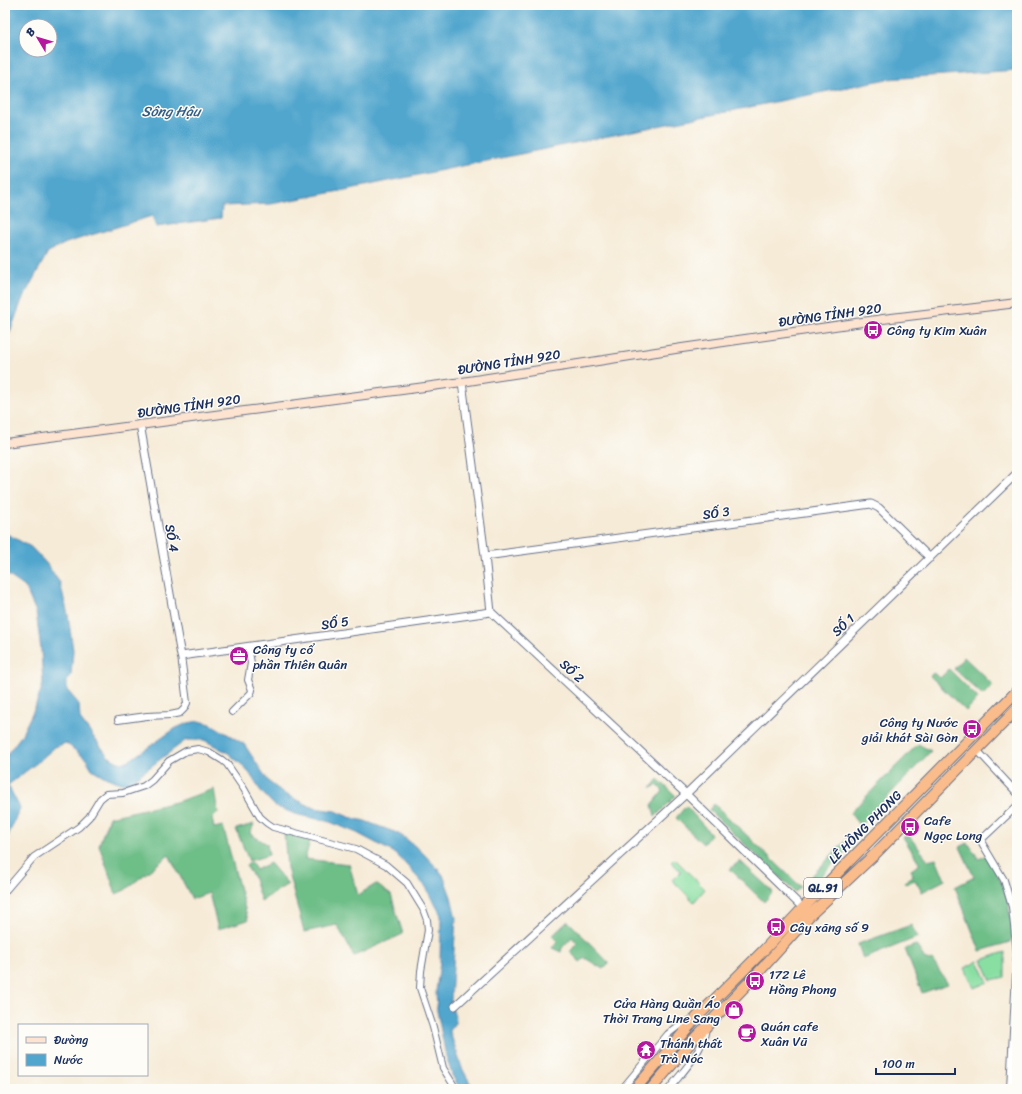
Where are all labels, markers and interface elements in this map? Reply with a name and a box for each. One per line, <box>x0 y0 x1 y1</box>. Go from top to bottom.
north arrow <box>18 18 58 58</box>
text: B <box>21 24 40 41</box>
water label: Sông Hậu <box>142 99 203 124</box>
street label: ĐƯỜNG TỈNH 920 <box>777 296 883 334</box>
bus stop icon: Công ty Kim Xuân <box>862 319 884 341</box>
place label: Công ty Kim Xuân <box>887 319 987 342</box>
street label: ĐƯỜNG TỈNH 920 <box>456 343 562 381</box>
street label: ĐƯỜNG TỈNH 920 <box>136 387 242 425</box>
street label: SỐ 3 <box>701 500 731 526</box>
street label: SỐ 4 <box>158 522 186 554</box>
street label: SỐ 1 <box>826 608 860 642</box>
street label: SỐ 5 <box>320 610 350 636</box>
place label: Công ty cổ phần Thiên Quân <box>252 638 347 676</box>
office icon: Công ty cổ phần Thiên Quân <box>228 645 250 667</box>
street label: SỐ 2 <box>554 653 590 689</box>
place label: Công ty Nước giải khát Sài Gòn <box>861 711 959 749</box>
bus stop icon: Công ty Nước giải khát Sài Gòn <box>961 718 983 740</box>
street label: LÊ HỒNG PHONG <box>823 785 907 869</box>
place label: Cafe Ngọc Long <box>924 809 983 847</box>
bus stop icon: Cafe Ngọc Long <box>899 816 921 838</box>
road number: QL.91 <box>804 878 842 898</box>
bus stop icon: Cây xăng số 9 <box>765 916 787 938</box>
place label: Cây xăng số 9 <box>790 916 869 939</box>
place label: 172 Lê Hồng Phong <box>769 963 837 1001</box>
bus stop icon: 172 Lê Hồng Phong <box>744 970 766 992</box>
place label: Cửa Hàng Quần Áo Thời Trang Line Sang <box>603 992 720 1030</box>
shop icon: Cửa Hàng Quần Áo Thời Trang Line Sang <box>723 999 745 1021</box>
place label: Quán cafe Xuân Vũ <box>760 1015 818 1053</box>
cafe icon: Quán cafe Xuân Vũ <box>736 1022 758 1044</box>
legend <box>18 1024 148 1076</box>
text: Đường <box>54 1029 88 1051</box>
place label: Thánh thất Trà Nóc <box>660 1032 723 1070</box>
temple icon: Thánh thất Trà Nóc <box>635 1039 657 1061</box>
text: Nước <box>54 1049 83 1071</box>
scale bar <box>876 1050 955 1076</box>
text: 100 m <box>882 1053 915 1075</box>

